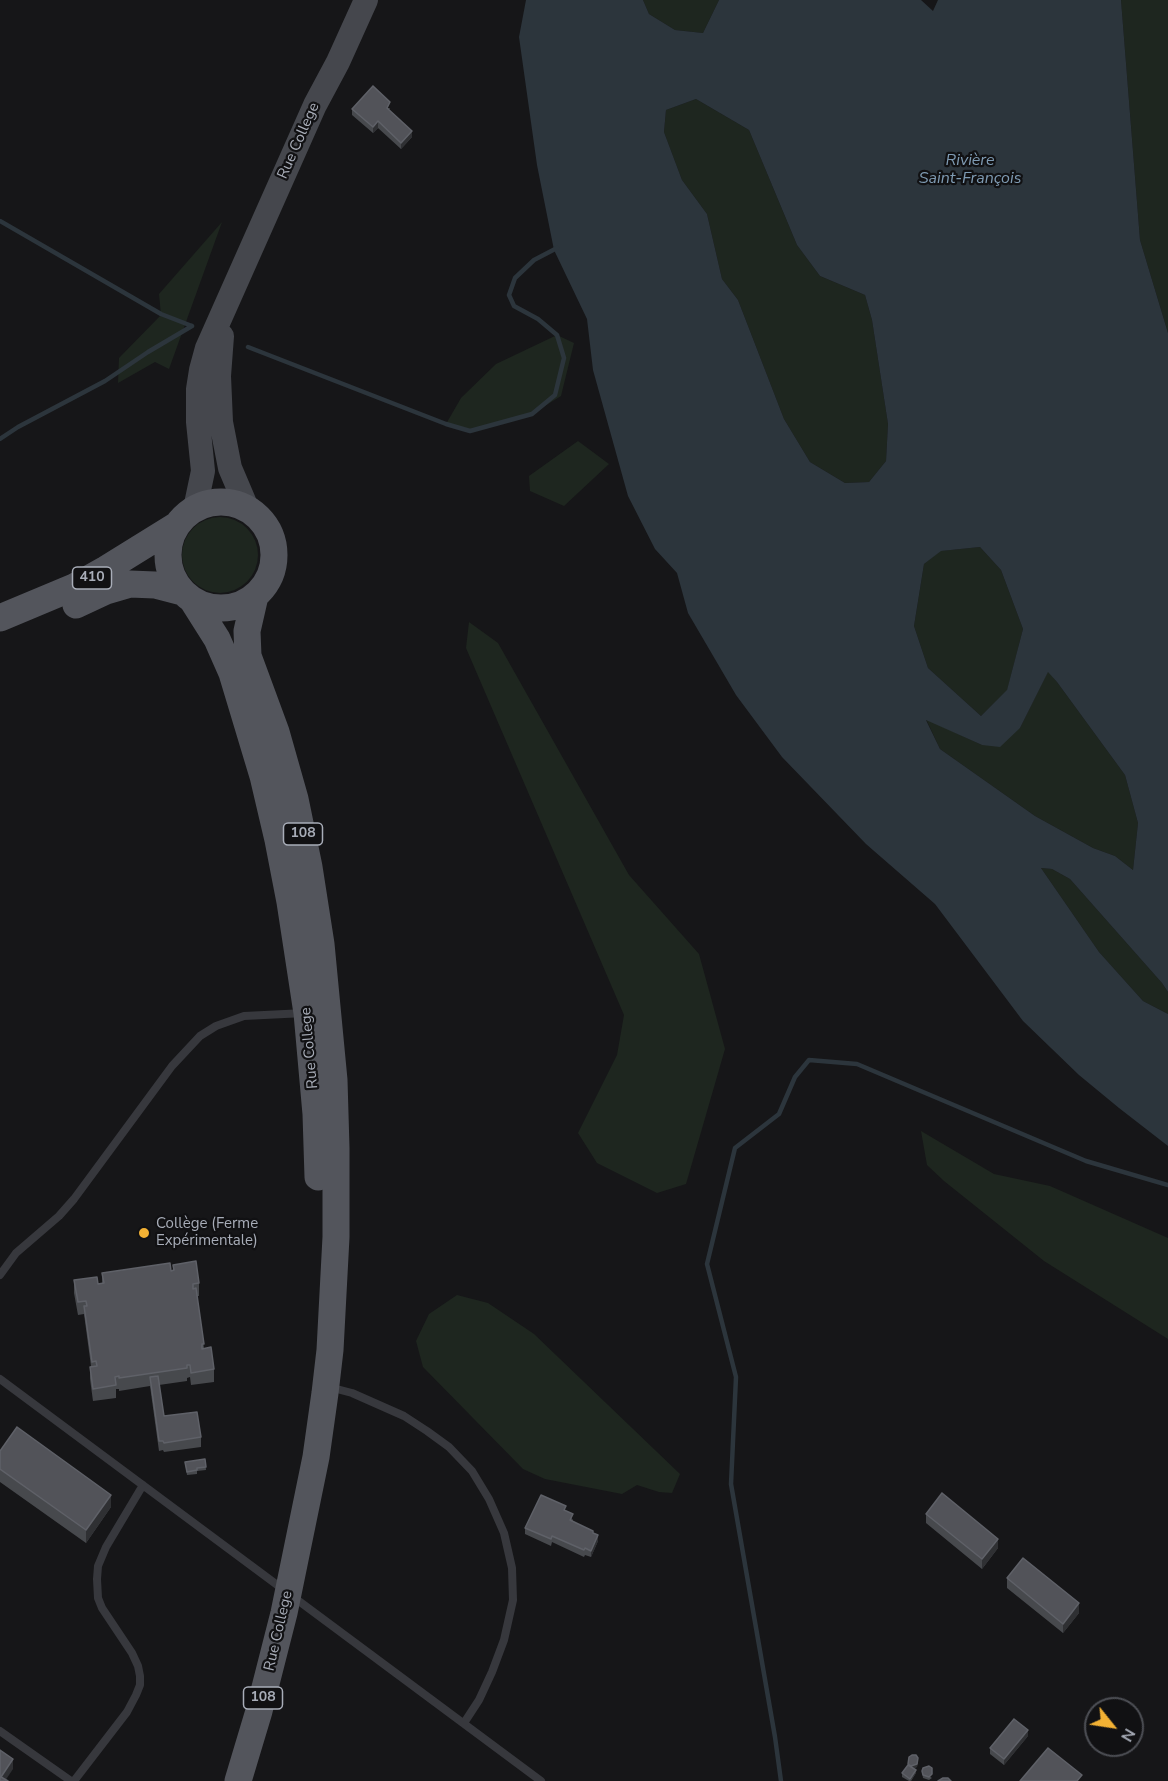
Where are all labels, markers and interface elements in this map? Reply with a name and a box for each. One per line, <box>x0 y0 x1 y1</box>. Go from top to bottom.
street label: Rue College <box>274 100 324 182</box>
water label: Rivière Saint-François <box>919 151 1021 189</box>
road number: 410 <box>72 567 112 589</box>
road number: 108 <box>284 823 322 845</box>
street label: Rue College <box>297 1006 323 1090</box>
place label: Collège (Ferme Expérimentale) <box>156 1215 258 1250</box>
marker: Collège (Ferme Expérimentale) <box>137 1226 151 1240</box>
street label: Rue College <box>261 1589 297 1673</box>
road number: 108 <box>244 1687 282 1709</box>
north arrow <box>1084 1697 1144 1757</box>
text: N <box>1115 1724 1140 1746</box>

